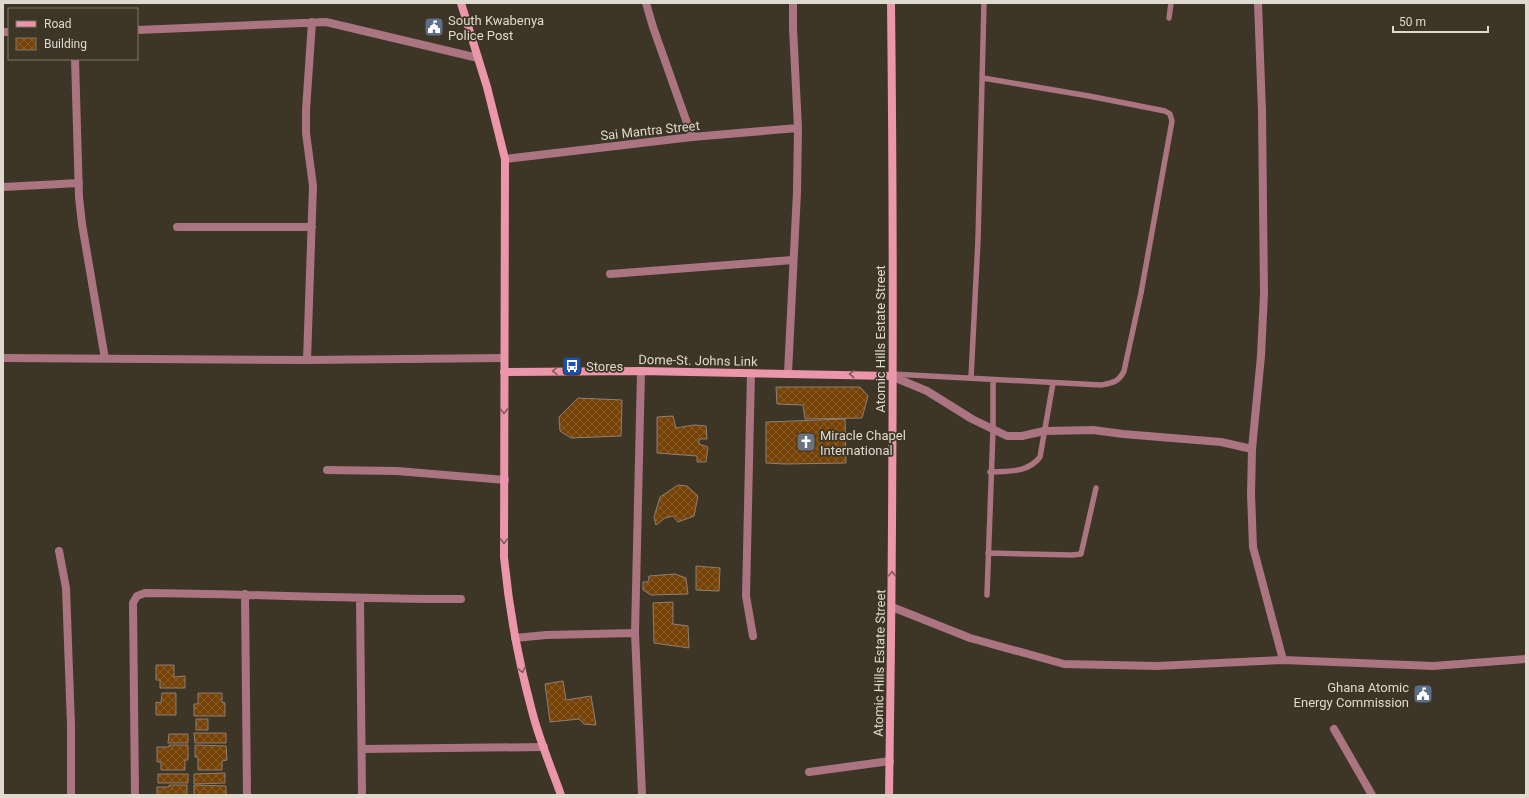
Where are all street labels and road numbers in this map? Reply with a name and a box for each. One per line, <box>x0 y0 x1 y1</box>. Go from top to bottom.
street label: Sai Mantra Street <box>600 118 700 143</box>
street label: Atomic Hills Estate Street <box>873 265 888 413</box>
street label: Dome-St. Johns Link <box>638 352 758 369</box>
street label: Atomic Hills Estate Street <box>871 589 888 737</box>

